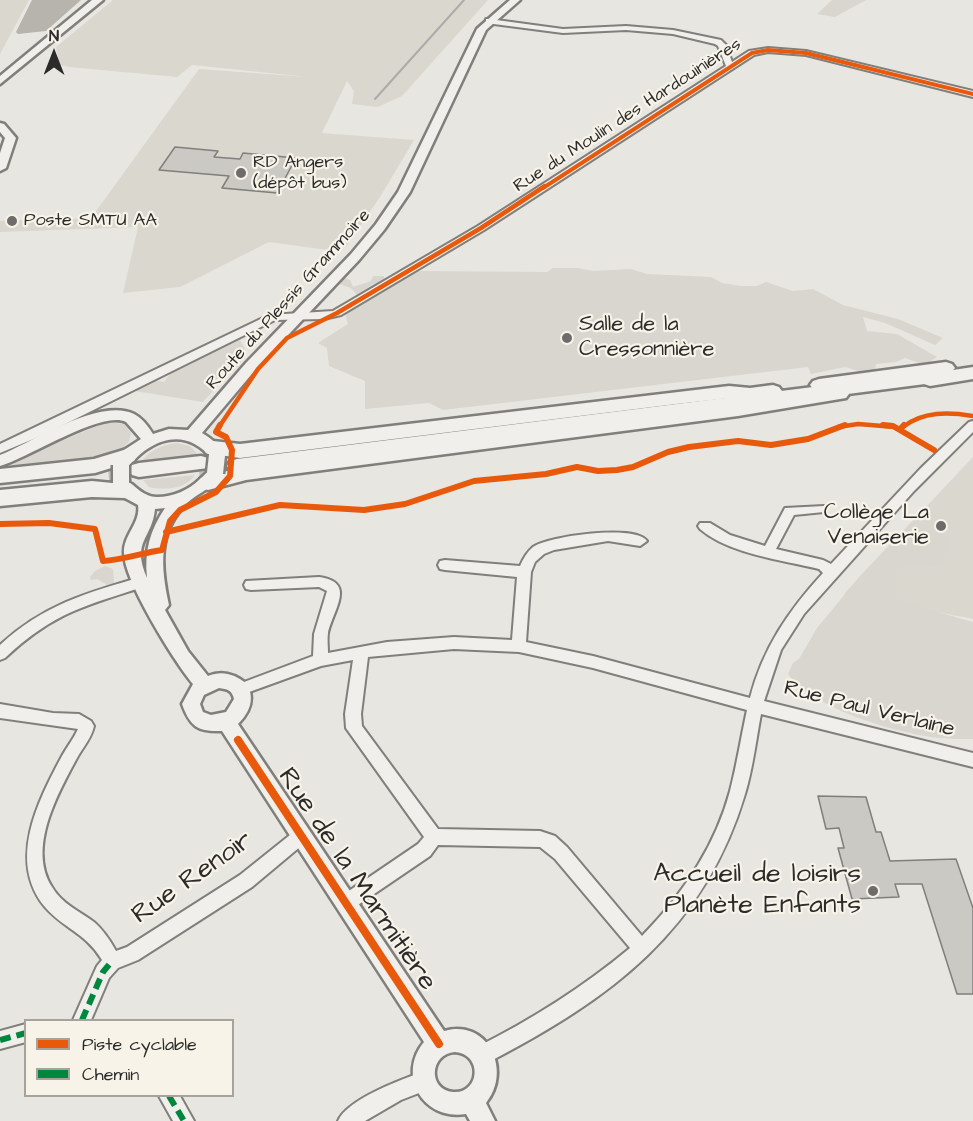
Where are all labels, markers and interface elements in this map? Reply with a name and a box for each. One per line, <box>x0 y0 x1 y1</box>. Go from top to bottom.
north arrow <box>24 24 84 84</box>
text: N <box>49 25 59 47</box>
street label: Rue du Moulin des Hardouinières <box>510 34 746 198</box>
place label: RD Angers (dépôt bus) <box>253 152 347 195</box>
marker: RD Angers (dépôt bus) <box>234 166 248 180</box>
street label: Route du Plessis Grammoire <box>202 205 376 395</box>
place label: Poste SMTU AA <box>24 210 157 232</box>
marker: Poste SMTU AA <box>5 214 19 228</box>
place label: Salle de la Cressonnière <box>579 312 714 364</box>
marker: Salle de la Cressonnière <box>560 331 574 345</box>
place label: Collège La Venaiserie <box>824 500 929 552</box>
marker: Collège La Venaiserie <box>934 519 948 533</box>
street label: Rue Paul Verlaine <box>781 676 957 744</box>
street label: Rue de la Marmitière <box>269 762 443 998</box>
street label: Rue Renoir <box>126 826 260 932</box>
place label: Accueil de loisirs Planète Enfants <box>653 859 861 922</box>
marker: Accueil de loisirs Planète Enfants <box>866 884 880 898</box>
legend <box>24 1019 234 1097</box>
text: Piste cyclable <box>82 1032 197 1057</box>
text: Chemin <box>82 1062 139 1087</box>

